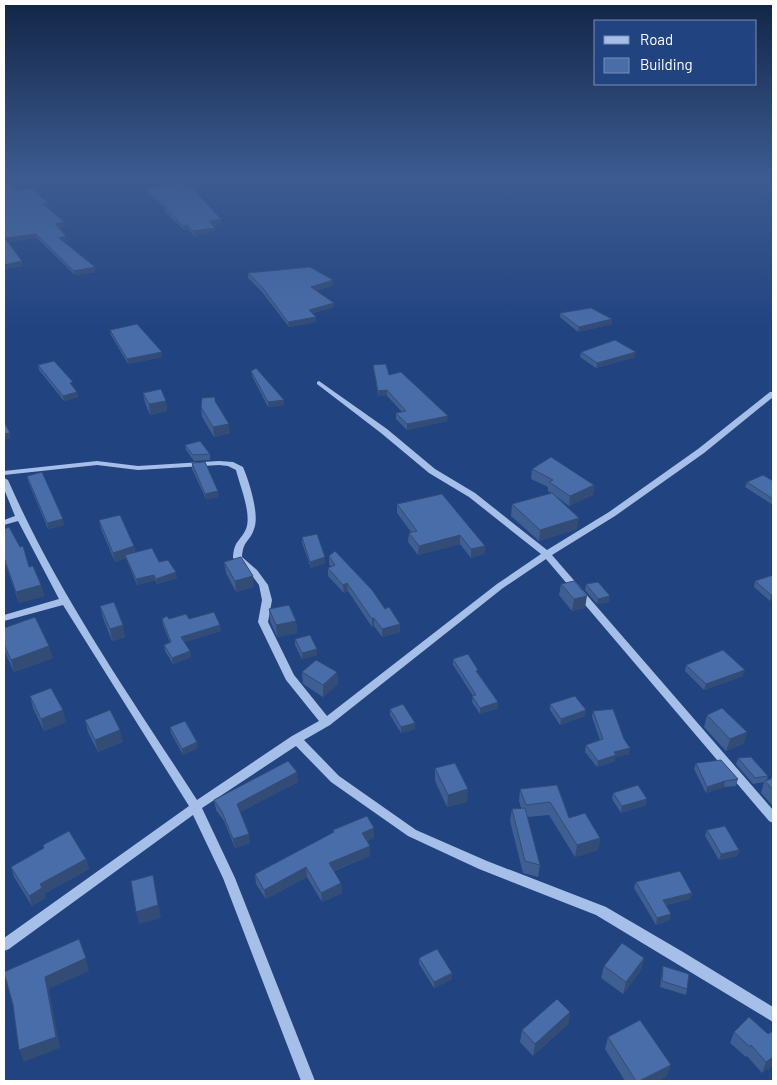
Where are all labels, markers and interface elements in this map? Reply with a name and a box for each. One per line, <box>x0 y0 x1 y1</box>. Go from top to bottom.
legend <box>594 20 757 85</box>
text: Road <box>640 30 673 48</box>
text: Building <box>640 55 693 73</box>

